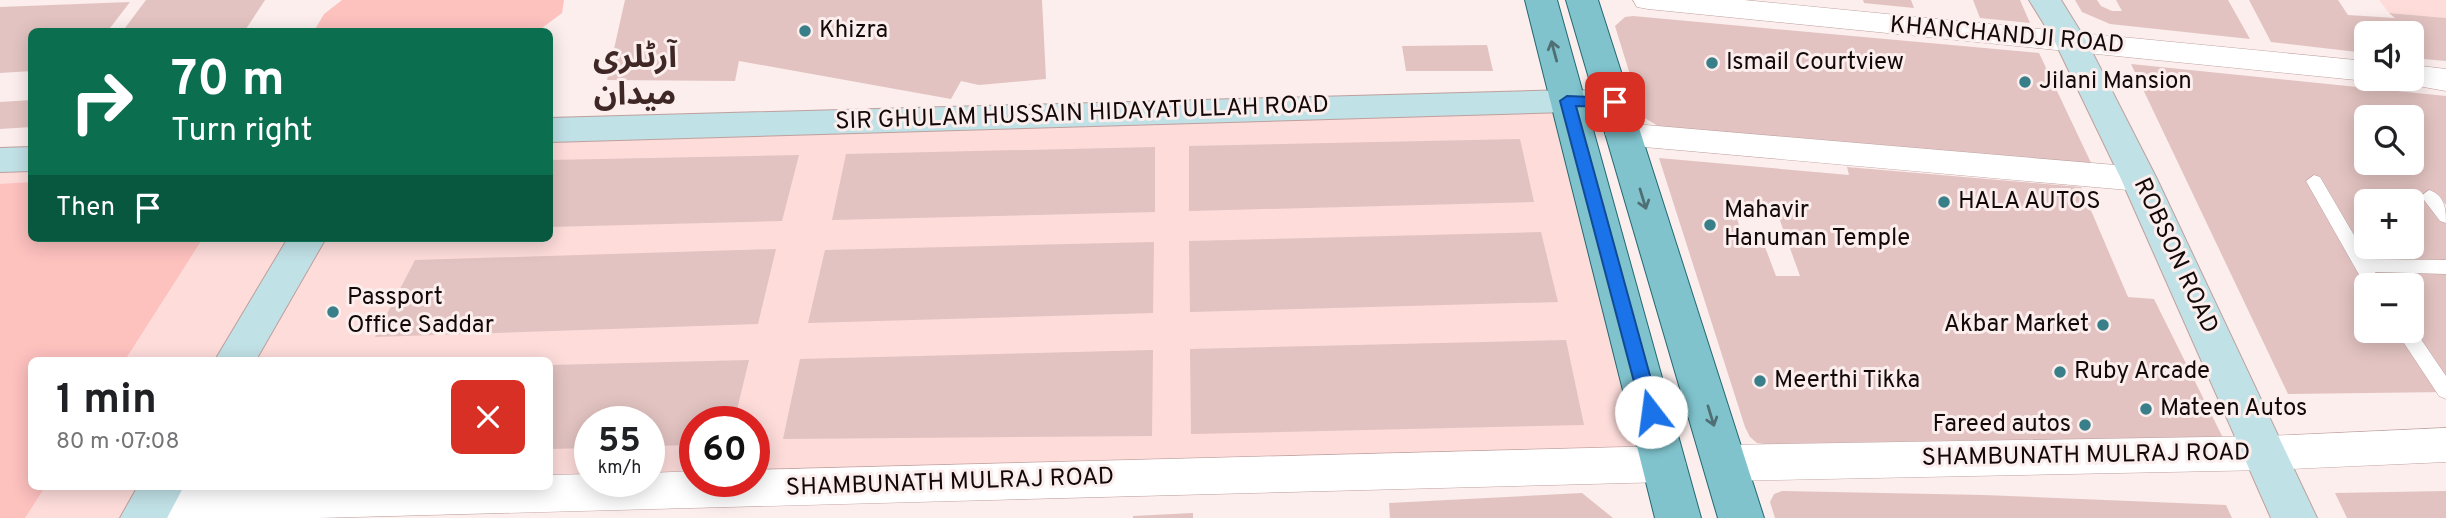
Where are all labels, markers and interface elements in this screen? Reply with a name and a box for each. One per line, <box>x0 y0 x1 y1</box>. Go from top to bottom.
street label: KHANCHANDJI ROAD <box>1889 11 2125 61</box>
place label: Khizra <box>819 16 888 46</box>
map controls <box>2354 21 2424 343</box>
button: sound <box>2354 21 2424 91</box>
marker: Khizra <box>797 23 813 39</box>
district label: آرٹلری میدان <box>593 39 679 116</box>
one-way arrow <box>1547 40 1560 62</box>
place label: Ismail Courtview <box>1726 48 1904 78</box>
text: 70 m <box>171 51 285 113</box>
marker: Ismail Courtview <box>1704 55 1720 71</box>
icon: right <box>56 56 147 147</box>
place label: Jilani Mansion <box>2039 67 2192 97</box>
pin <box>1585 72 1645 132</box>
marker: Jilani Mansion <box>2017 74 2033 90</box>
icon: arrive <box>1596 83 1634 121</box>
street label: SIR GHULAM HUSSAIN HIDAYATULLAH ROAD <box>835 90 1329 138</box>
button: search <box>2354 105 2424 175</box>
text: Turn right <box>171 112 313 152</box>
street label: ROBSON ROAD <box>2126 173 2224 339</box>
place label: HALA AUTOS <box>1958 187 2101 217</box>
one-way arrow <box>1638 188 1650 210</box>
icon: arrive <box>129 189 167 227</box>
button: + <box>2354 189 2424 259</box>
text: Then <box>56 192 115 225</box>
marker: HALA AUTOS <box>1936 194 1952 210</box>
place label: Mahavir Hanuman Temple <box>1724 196 1910 254</box>
marker: Mahavir Hanuman Temple <box>1702 217 1718 233</box>
button: − <box>2354 273 2424 343</box>
place label: Passport Office Saddar <box>347 283 494 341</box>
marker: Passport Office Saddar <box>325 304 341 320</box>
place label: Akbar Market <box>1944 310 2089 340</box>
marker: Akbar Market <box>2095 317 2111 333</box>
place label: Ruby Arcade <box>2074 357 2210 387</box>
marker: Ruby Arcade <box>2052 364 2068 380</box>
place label: Meerthi Tikka <box>1774 366 1920 396</box>
marker: Meerthi Tikka <box>1752 373 1768 389</box>
text: 1 min <box>56 375 157 428</box>
position arrow <box>1614 375 1688 449</box>
button: close <box>451 380 525 454</box>
place label: Mateen Autos <box>2160 394 2307 424</box>
marker: Mateen Autos <box>2138 401 2154 417</box>
one-way arrow <box>1706 405 1718 427</box>
speed limit sign: 60 <box>679 406 770 497</box>
place label: Fareed autos <box>1933 410 2071 440</box>
marker: Fareed autos <box>2077 417 2093 433</box>
text: 55 <box>598 420 641 464</box>
text: 80 m · 07:08 <box>56 428 179 457</box>
street label: SHAMBUNATH MULRAJ ROAD <box>1921 438 2251 474</box>
text: km/h <box>598 457 641 480</box>
street label: SHAMBUNATH MULRAJ ROAD <box>785 462 1115 504</box>

